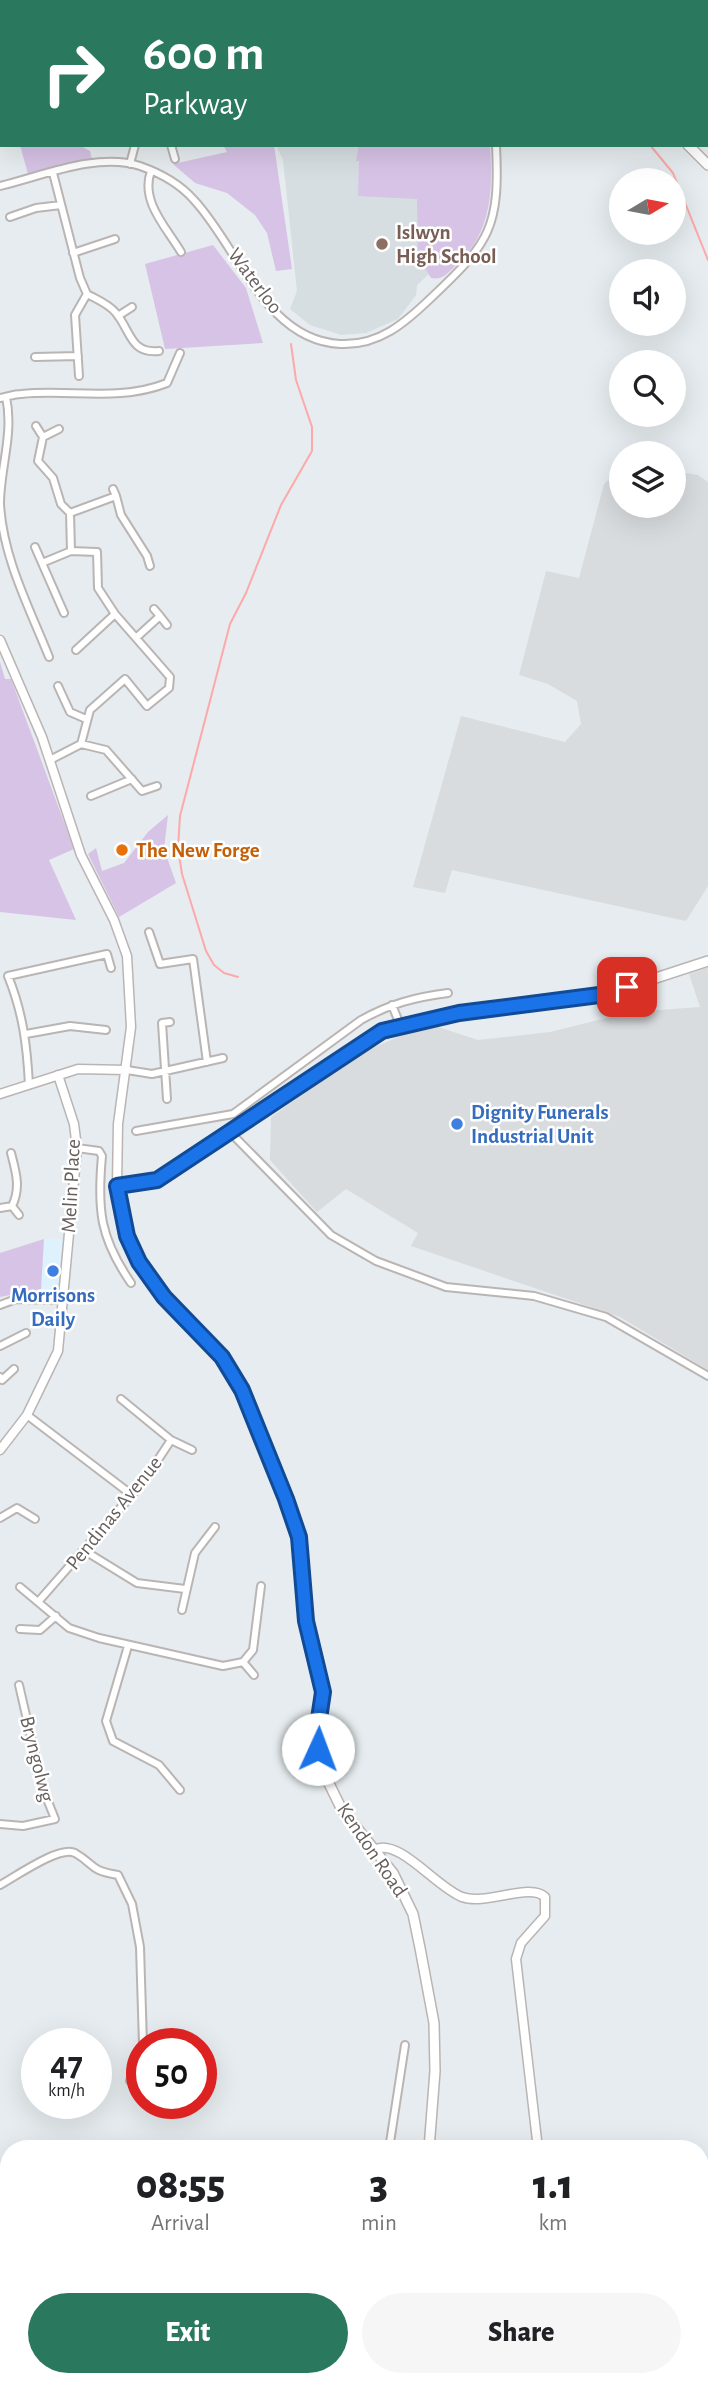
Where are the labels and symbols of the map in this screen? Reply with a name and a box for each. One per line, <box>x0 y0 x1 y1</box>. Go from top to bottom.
north arrow <box>609 168 686 245</box>
place label: Islwyn High School <box>396 222 497 267</box>
marker: Islwyn High School <box>374 236 390 252</box>
street label: Waterloo <box>224 244 286 318</box>
place label: The New Forge <box>136 840 260 861</box>
marker: The New Forge <box>114 842 130 858</box>
pin <box>597 957 657 1017</box>
place label: Dignity Funerals Industrial Unit <box>471 1102 608 1147</box>
marker: Dignity Funerals Industrial Unit <box>449 1116 465 1132</box>
street label: Melin Place <box>58 1139 84 1233</box>
marker: Morrisons Daily <box>45 1263 61 1279</box>
place label: Morrisons Daily <box>11 1285 95 1330</box>
street label: Pendinas Avenue <box>62 1452 166 1574</box>
position arrow <box>281 1712 355 1786</box>
street label: Bryngolwg <box>16 1714 58 1805</box>
street label: Kendon Road <box>333 1799 411 1901</box>
speed limit sign: 50 <box>126 2028 217 2119</box>

